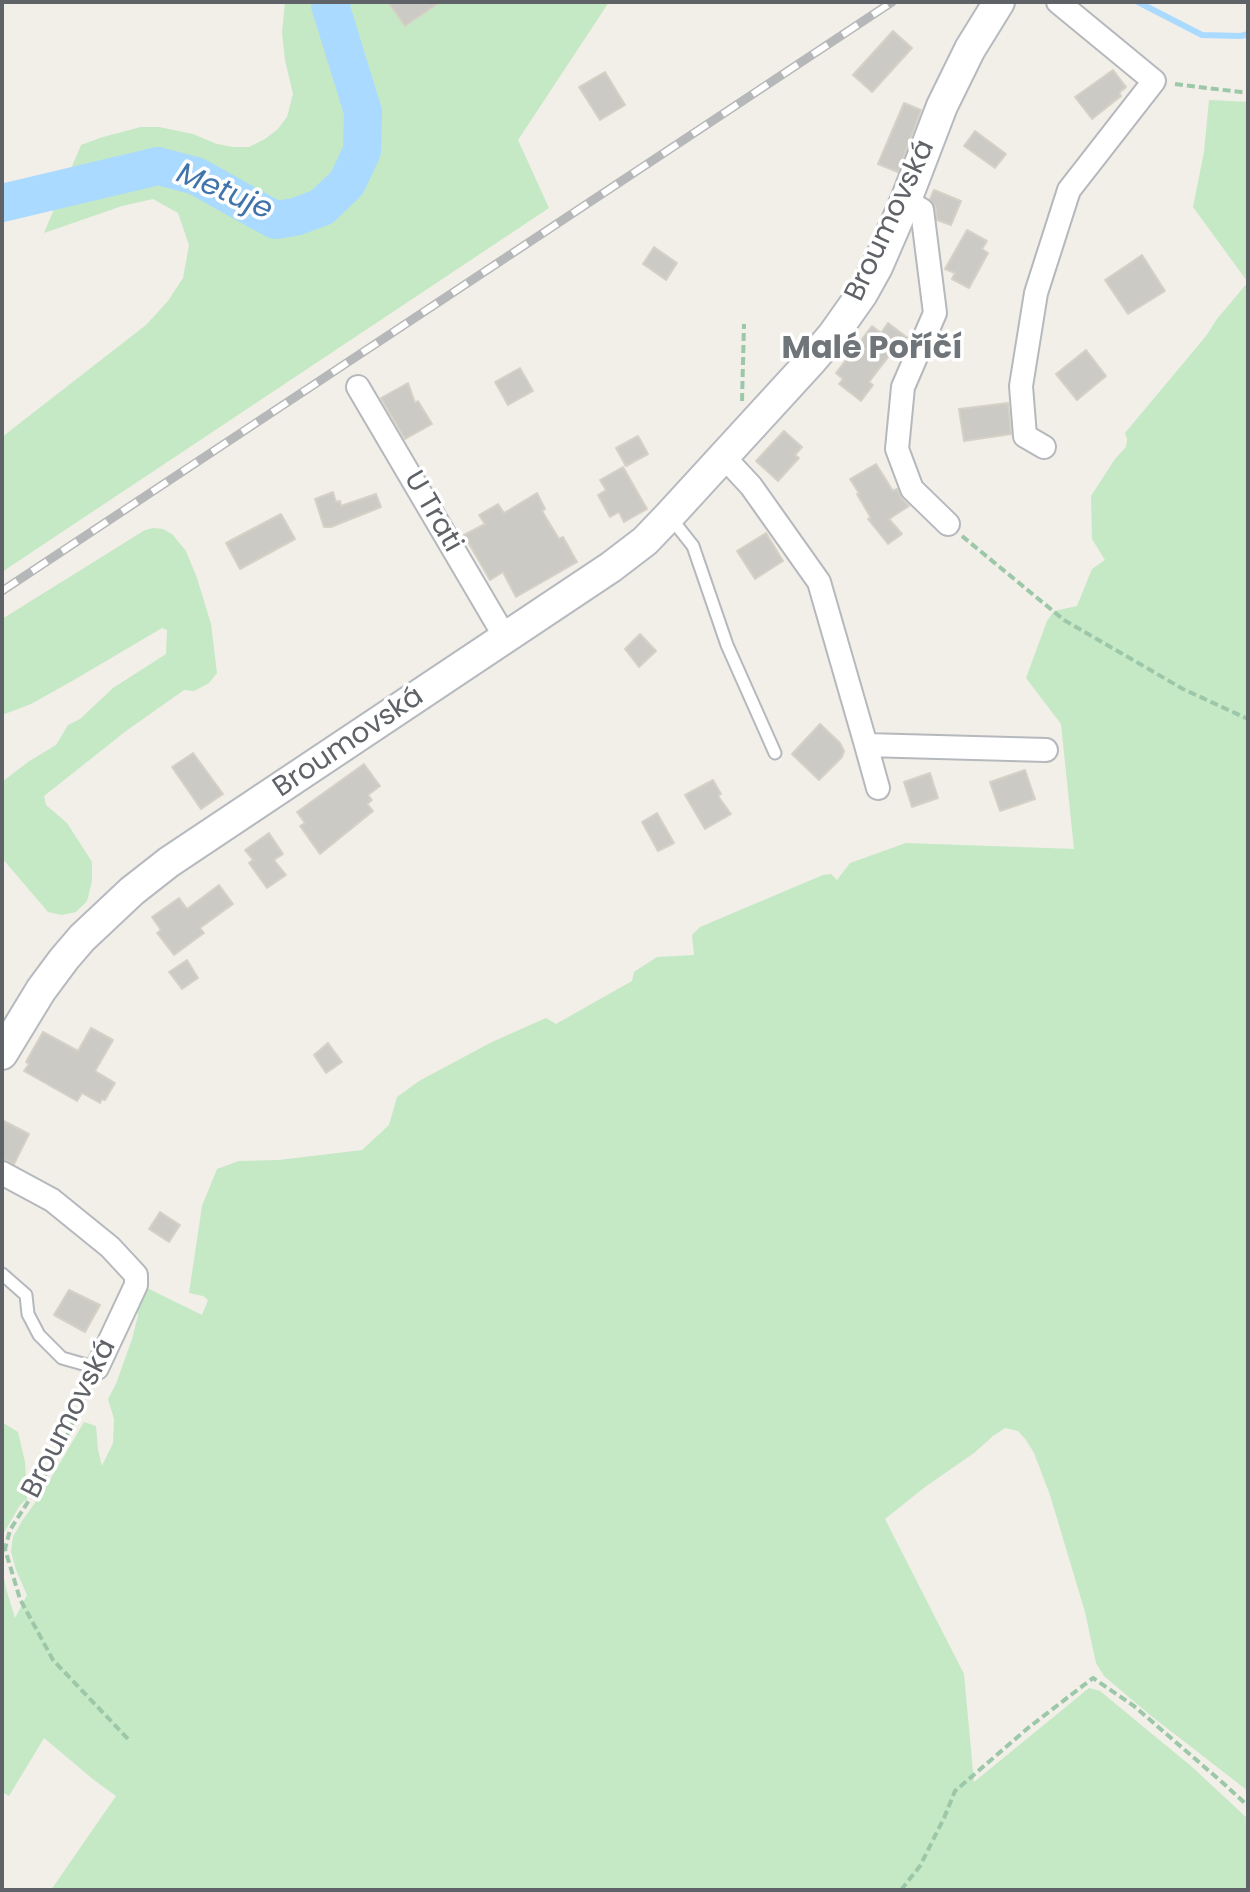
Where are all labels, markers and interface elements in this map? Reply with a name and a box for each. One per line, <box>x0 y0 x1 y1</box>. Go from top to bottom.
street label: Broumovská <box>839 135 943 307</box>
water label: Metuje <box>171 157 277 229</box>
district label: Malé Poříčí <box>782 331 962 369</box>
street label: U Trati <box>395 466 469 558</box>
street label: Broumovská <box>268 680 430 806</box>
street label: Broumovská <box>16 1334 124 1504</box>

